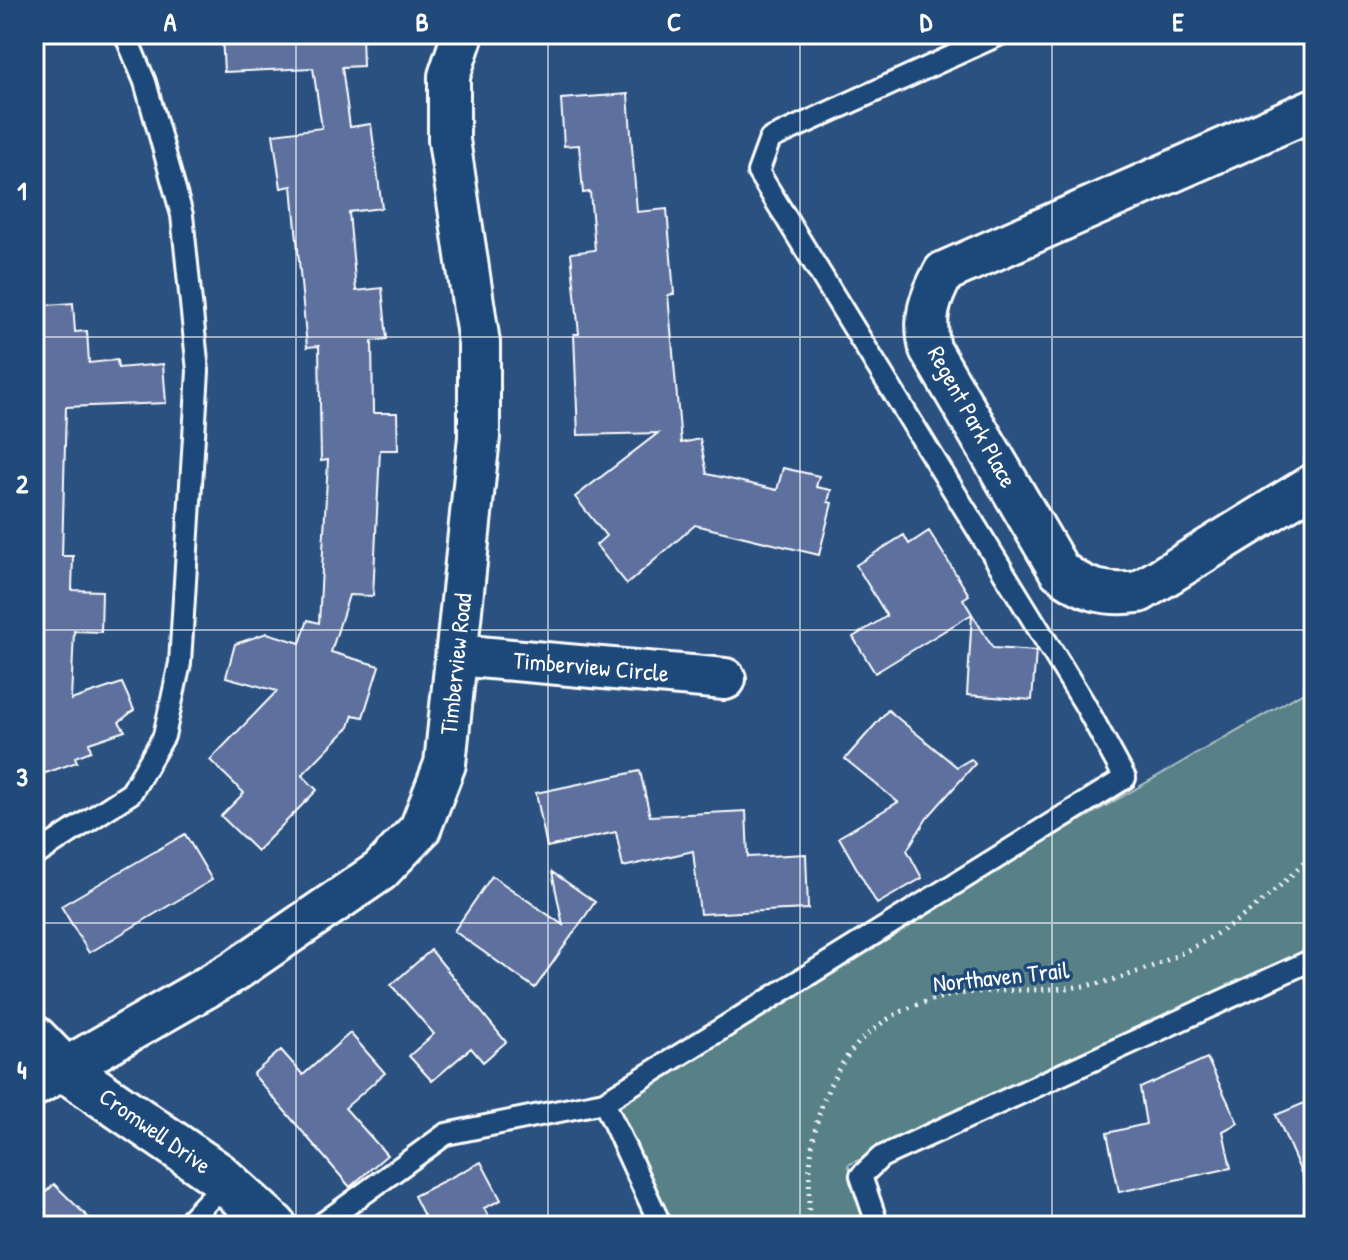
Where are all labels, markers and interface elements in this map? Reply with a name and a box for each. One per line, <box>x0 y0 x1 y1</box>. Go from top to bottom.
text: A <box>164 4 177 39</box>
text: B <box>415 4 429 39</box>
text: C <box>667 4 681 39</box>
text: D <box>920 4 933 39</box>
text: E <box>1172 4 1184 39</box>
text: 1 <box>17 173 27 208</box>
street label: Regent Park Place <box>921 340 1025 493</box>
text: 2 <box>16 466 29 501</box>
street label: Timberview Road <box>432 592 478 736</box>
street label: Timberview Circle <box>512 643 671 689</box>
text: 3 <box>16 759 28 794</box>
street label: Northaven Trail <box>931 953 1071 999</box>
text: 4 <box>17 1052 27 1087</box>
street label: Cromwell Drive <box>93 1080 218 1181</box>

